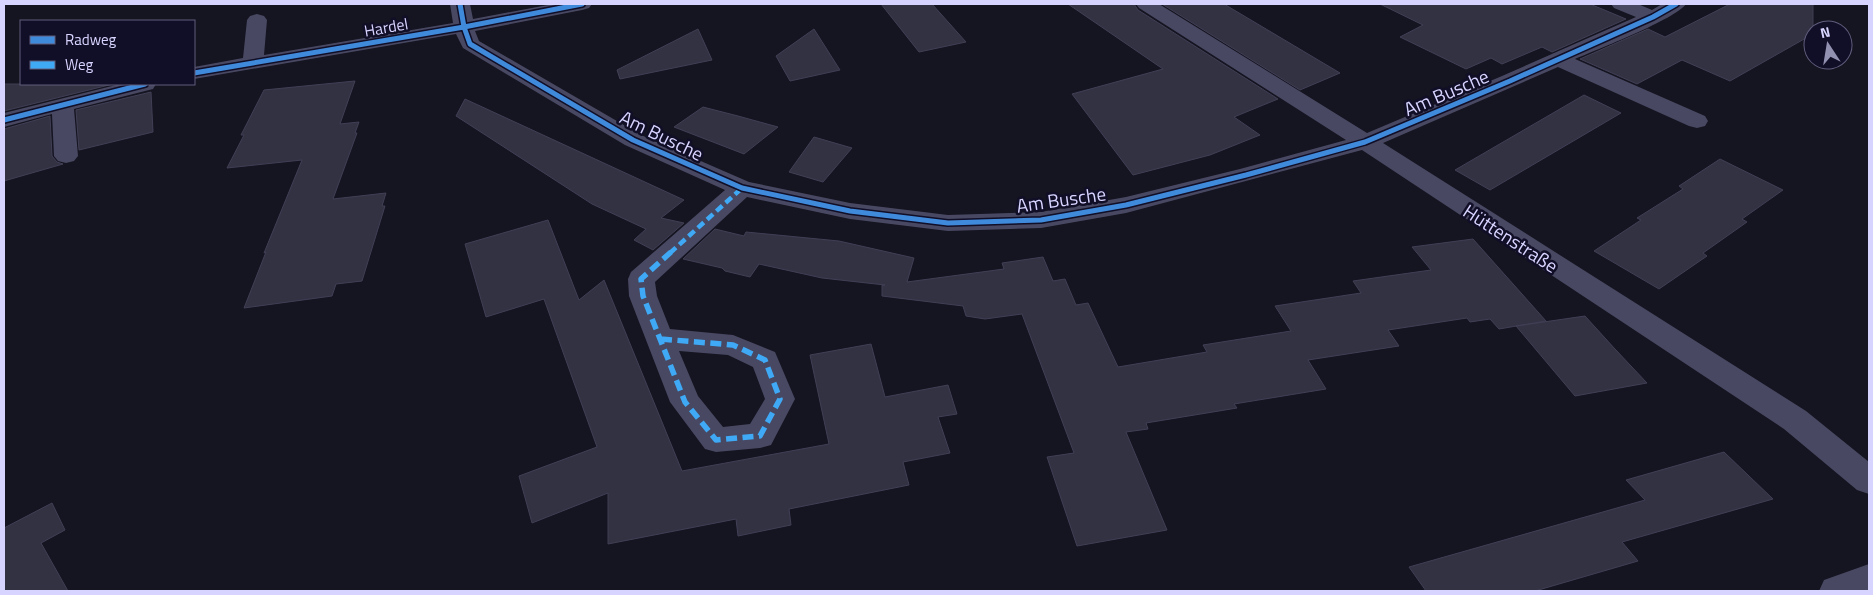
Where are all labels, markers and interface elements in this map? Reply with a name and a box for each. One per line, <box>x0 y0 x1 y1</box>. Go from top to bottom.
street label: Hardel <box>362 11 410 43</box>
legend <box>20 20 195 85</box>
north arrow <box>1803 20 1853 70</box>
text: N <box>1818 21 1832 43</box>
text: Radweg <box>65 28 117 51</box>
text: Weg <box>65 53 94 76</box>
street label: Am Busche <box>1399 61 1493 123</box>
street label: Am Busche <box>615 102 709 168</box>
street label: Am Busche <box>1014 178 1108 220</box>
street label: Hüttenstraße <box>1458 196 1564 280</box>

